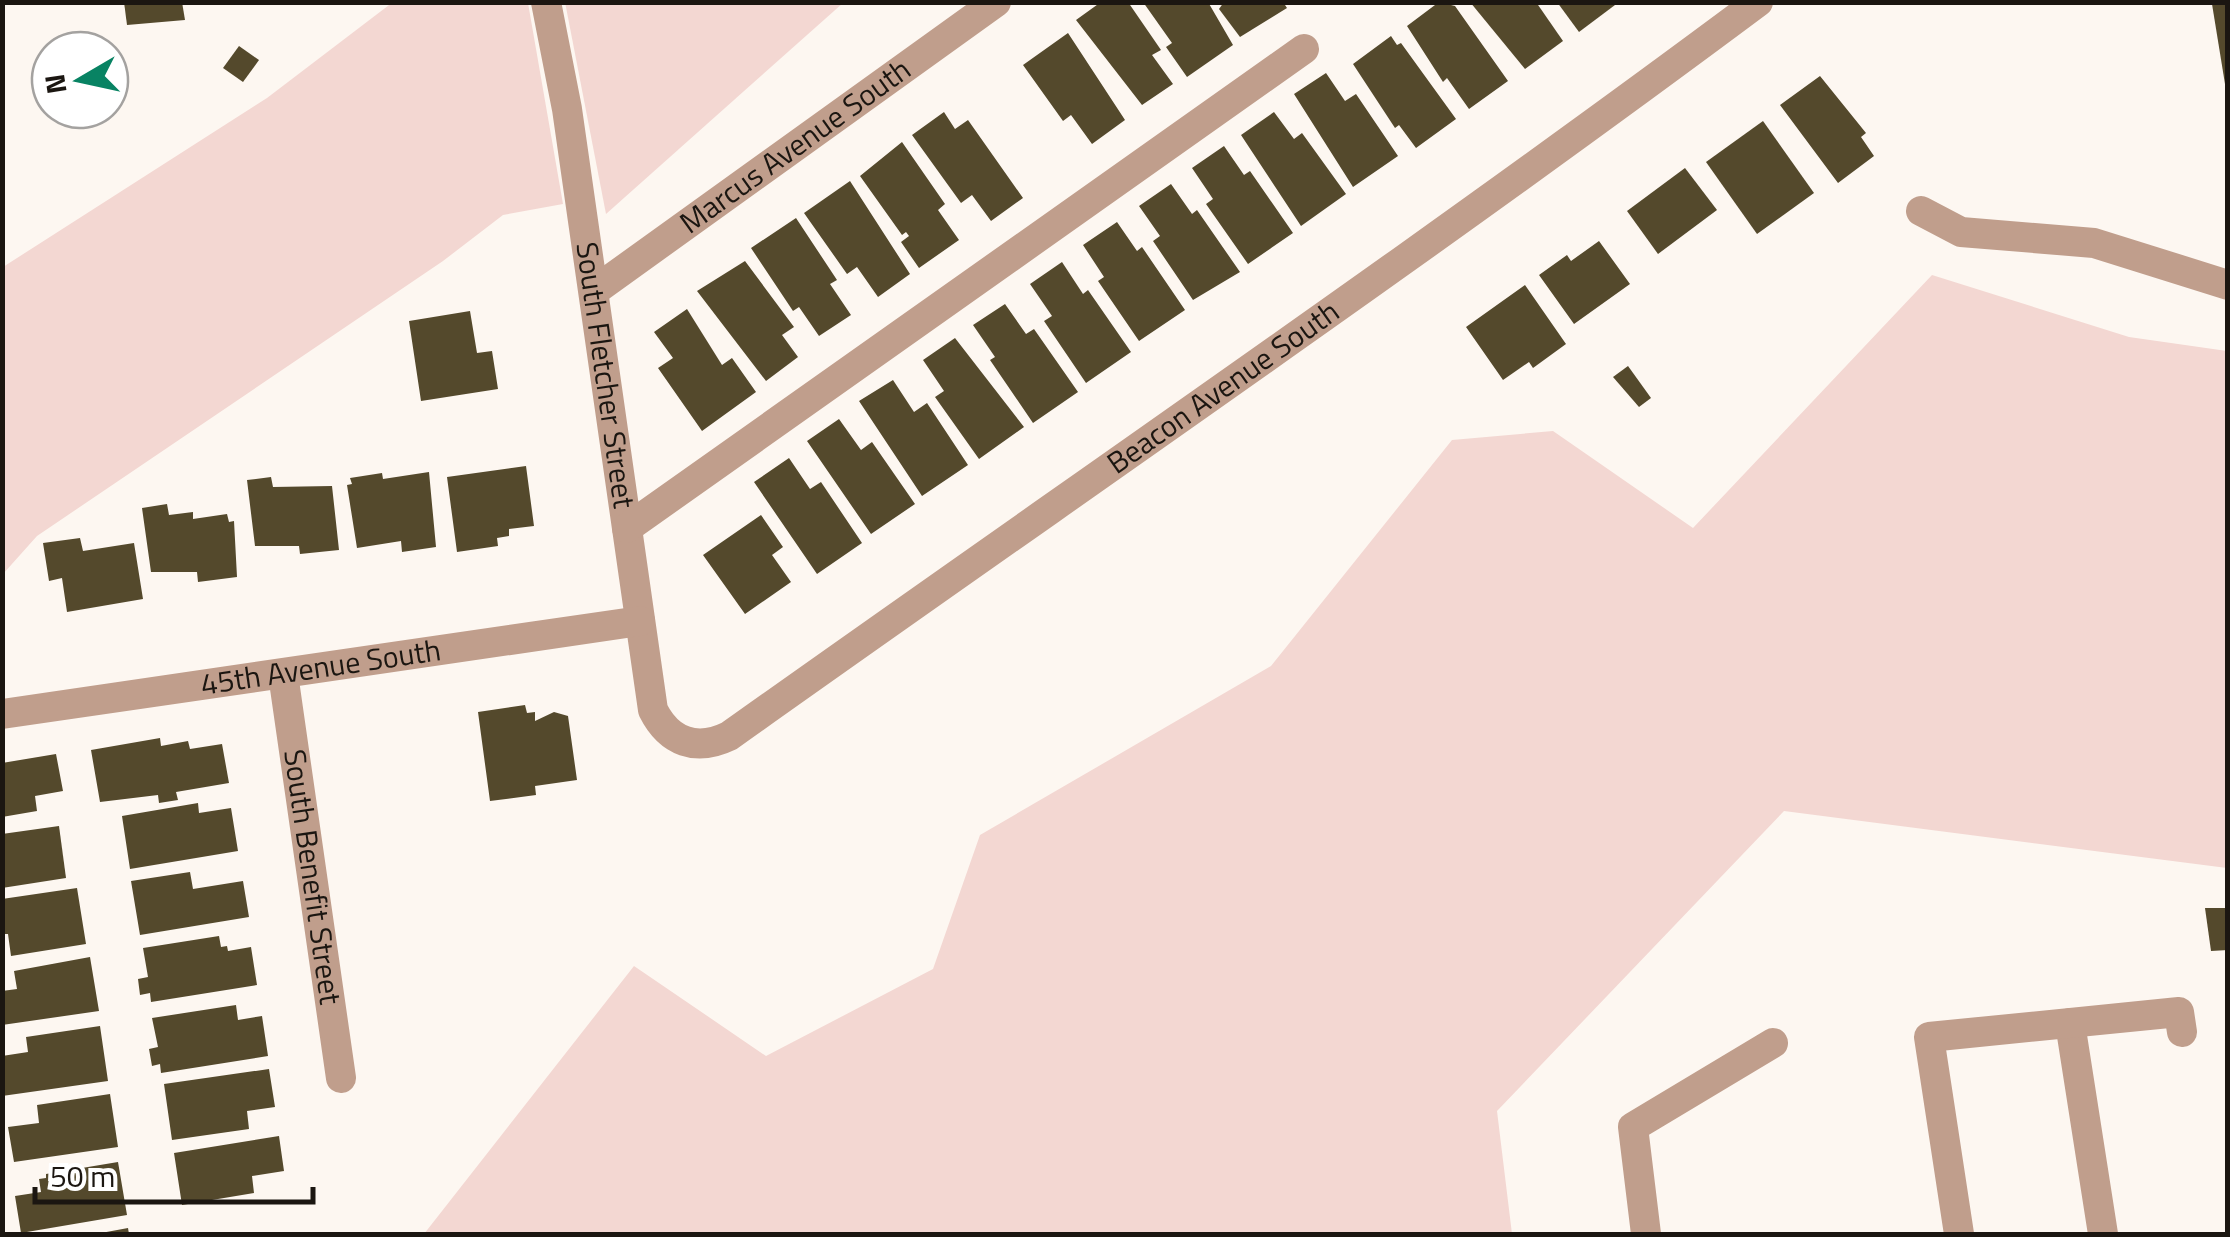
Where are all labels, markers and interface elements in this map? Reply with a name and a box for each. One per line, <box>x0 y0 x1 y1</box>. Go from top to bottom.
north arrow <box>30 30 130 130</box>
street label: Marcus Avenue South <box>670 46 920 244</box>
text: N <box>32 71 78 97</box>
street label: South Fletcher Street <box>564 239 648 512</box>
street label: Beacon Avenue South <box>1097 289 1348 485</box>
street label: 45th Avenue South <box>197 626 444 707</box>
street label: South Benefit Street <box>272 746 354 1008</box>
scale bar <box>35 1142 312 1204</box>
text: 50 m <box>50 1153 115 1199</box>

